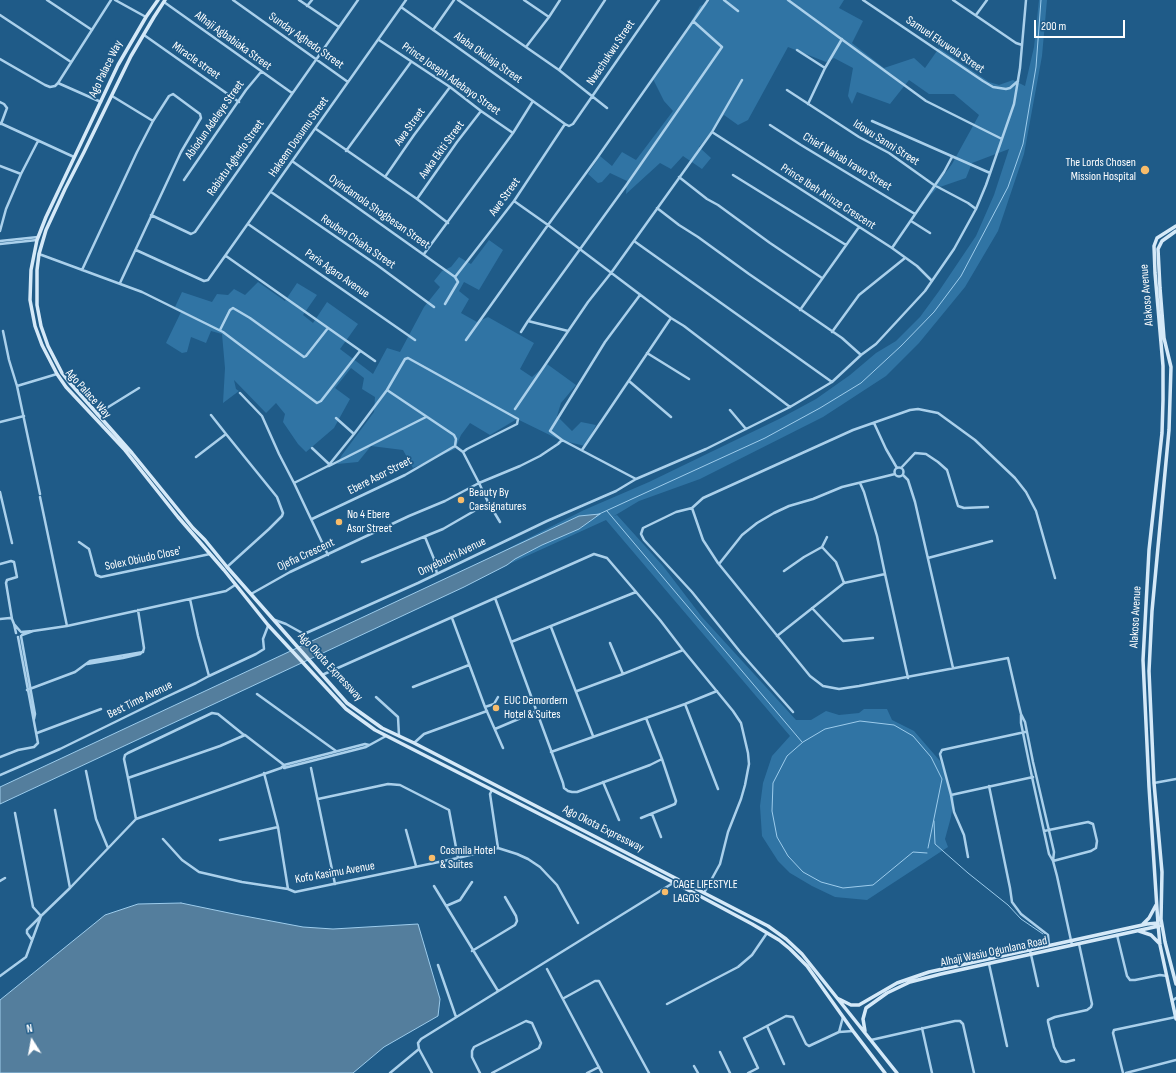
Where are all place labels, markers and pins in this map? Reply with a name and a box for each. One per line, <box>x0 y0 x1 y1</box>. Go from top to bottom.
place label: The Lords Chosen Mission Hospital <box>1065 156 1136 184</box>
marker: The Lords Chosen Mission Hospital <box>1139 164 1151 176</box>
place label: Beauty By Caesignatures <box>469 486 526 514</box>
marker: Beauty By Caesignatures <box>456 495 466 505</box>
place label: No 4 Ebere Asor Street <box>347 508 392 536</box>
marker: No 4 Ebere Asor Street <box>334 517 344 527</box>
place label: EUC Demordern Hotel & Suites <box>504 694 568 722</box>
marker: EUC Demordern Hotel & Suites <box>491 703 501 713</box>
place label: Cosmila Hotel & Suites <box>440 844 495 872</box>
marker: Cosmila Hotel & Suites <box>427 853 437 863</box>
place label: CAGE LIFESTYLE LAGOS <box>673 878 738 906</box>
marker: CAGE LIFESTYLE LAGOS <box>660 887 670 897</box>

